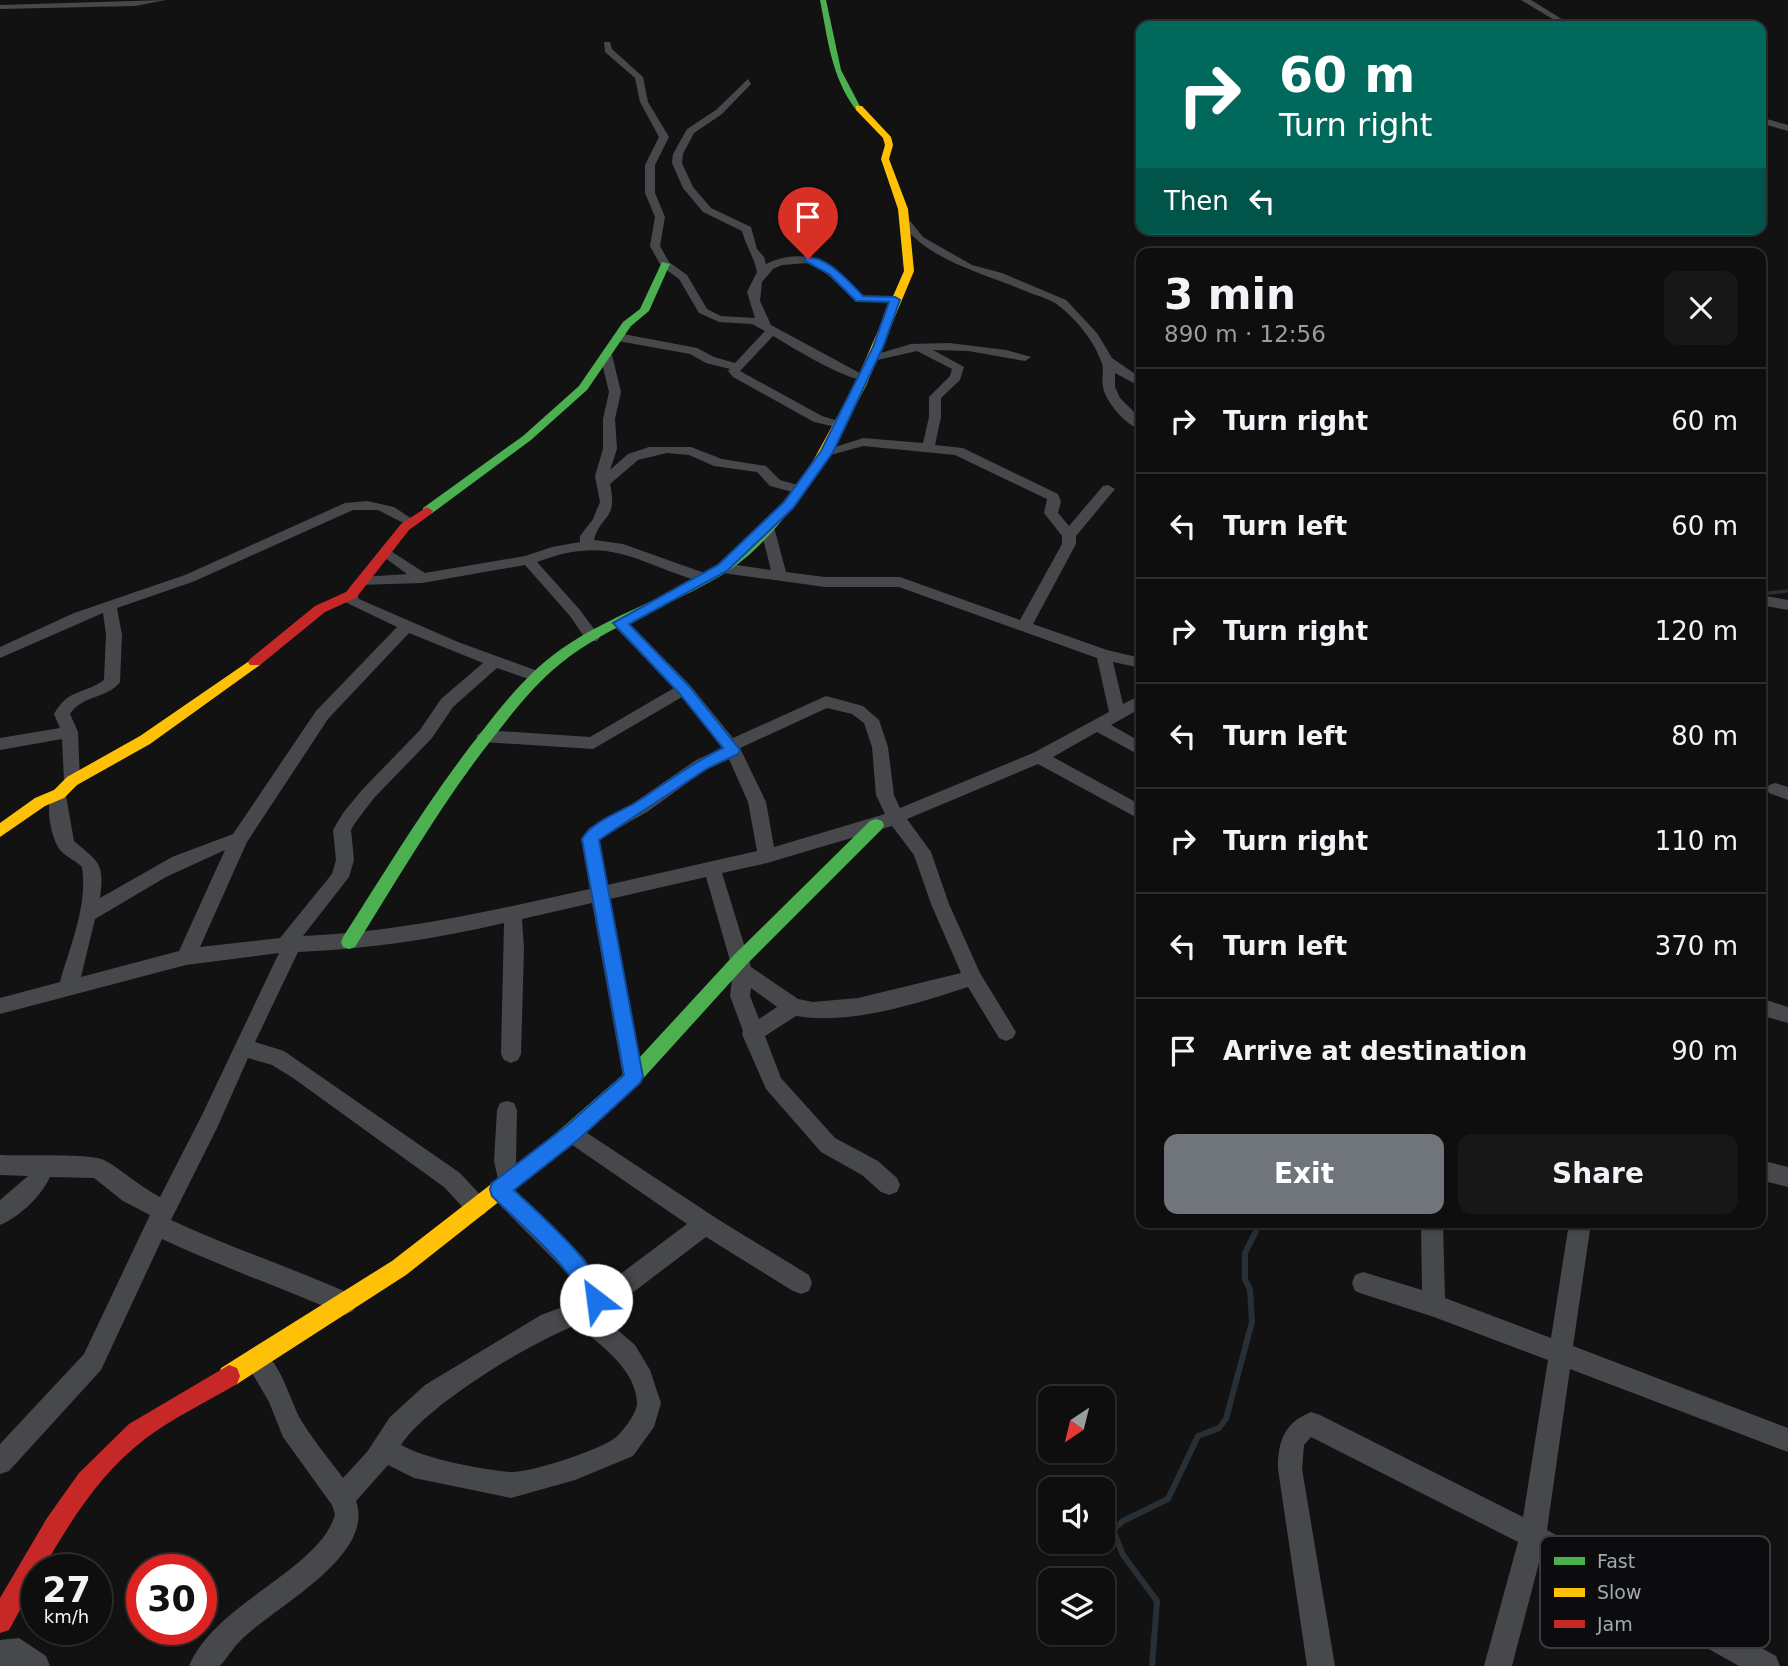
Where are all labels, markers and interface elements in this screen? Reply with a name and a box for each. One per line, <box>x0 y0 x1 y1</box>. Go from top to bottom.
text: 60 m <box>1279 47 1415 104</box>
icon: right <box>1164 49 1255 140</box>
text: Turn right <box>1279 106 1432 144</box>
icon: left <box>1243 182 1281 220</box>
text: Then <box>1164 186 1229 216</box>
pin <box>778 187 838 259</box>
icon: arrive <box>789 198 827 236</box>
text: 3 min <box>1164 270 1296 319</box>
button: close <box>1664 271 1738 345</box>
text: 890 m · 12:56 <box>1164 321 1326 347</box>
icon: right <box>1164 402 1202 440</box>
text: Turn right <box>1223 406 1368 436</box>
text: 60 m <box>1671 406 1738 436</box>
icon: left <box>1164 507 1202 545</box>
text: Turn left <box>1223 511 1347 541</box>
text: 60 m <box>1671 511 1738 541</box>
icon: right <box>1164 612 1202 650</box>
text: Turn right <box>1223 616 1368 646</box>
text: 120 m <box>1655 616 1738 646</box>
icon: left <box>1164 717 1202 755</box>
text: Turn left <box>1223 721 1347 751</box>
text: 80 m <box>1671 721 1738 751</box>
icon: right <box>1164 822 1202 860</box>
text: Turn right <box>1223 826 1368 856</box>
text: 110 m <box>1655 826 1738 856</box>
icon: left <box>1164 927 1202 965</box>
text: Turn left <box>1223 931 1347 961</box>
text: 370 m <box>1655 931 1738 961</box>
icon: arrive <box>1164 1032 1202 1070</box>
text: Arrive at destination <box>1223 1036 1527 1066</box>
text: 90 m <box>1671 1036 1738 1066</box>
button: Exit <box>1164 1134 1444 1214</box>
button: Share <box>1458 1134 1738 1214</box>
position arrow <box>559 1263 633 1337</box>
north arrow <box>1038 1386 1115 1463</box>
map controls <box>1038 1386 1115 1645</box>
button: sound <box>1038 1477 1115 1554</box>
legend <box>1540 1536 1770 1648</box>
text: Fast <box>1597 1550 1635 1572</box>
speed limit sign: 30 <box>126 1554 217 1645</box>
button: layers <box>1038 1568 1115 1645</box>
text: 27 <box>42 1570 91 1610</box>
text: Slow <box>1597 1581 1642 1603</box>
text: km/h <box>44 1606 89 1627</box>
text: Jam <box>1596 1613 1633 1635</box>

